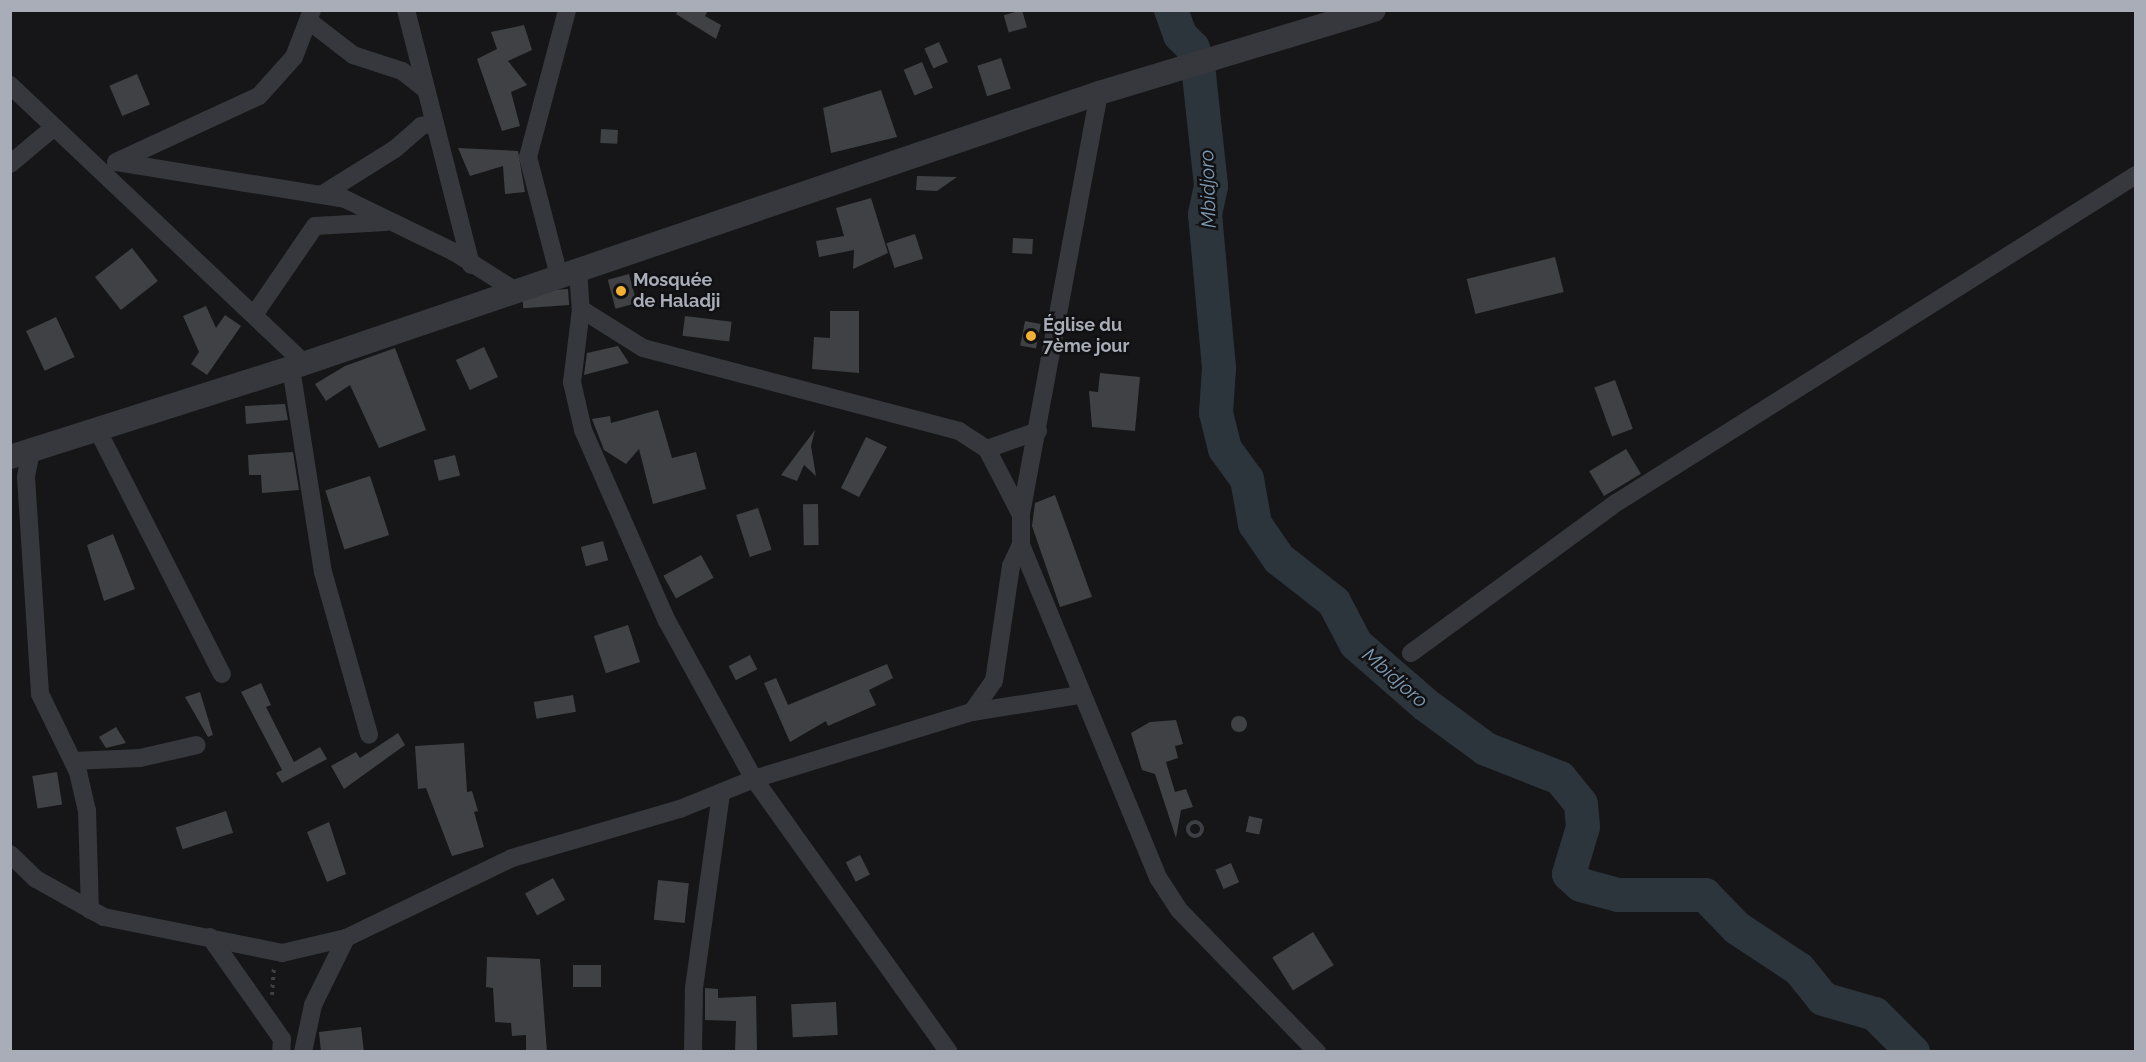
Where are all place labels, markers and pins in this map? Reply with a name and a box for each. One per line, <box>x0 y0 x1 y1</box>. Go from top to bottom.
place label: Mosquée de Haladji <box>633 270 720 312</box>
marker: Mosquée de Haladji <box>614 284 628 298</box>
place label: Église du 7ème jour <box>1043 315 1129 358</box>
marker: Église du 7ème jour <box>1024 329 1038 343</box>

